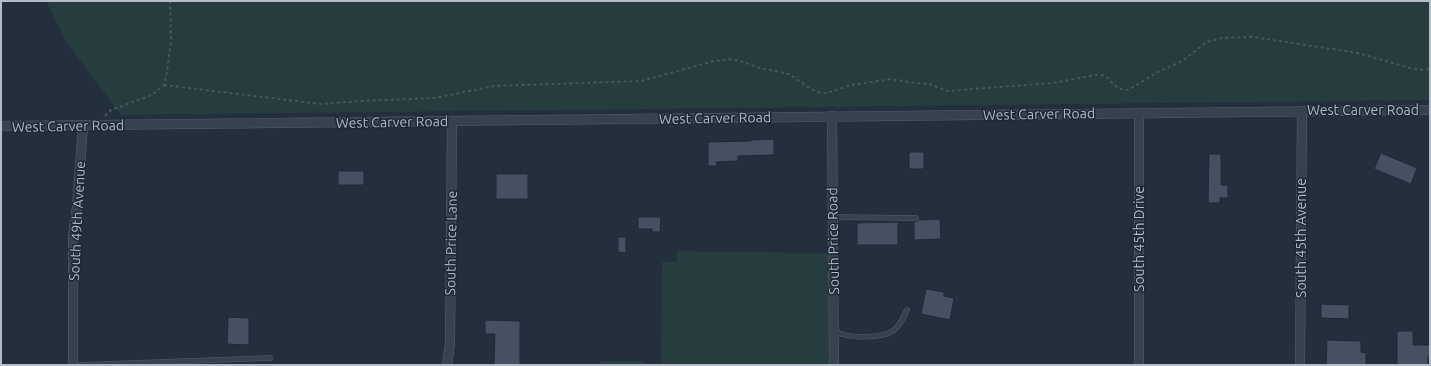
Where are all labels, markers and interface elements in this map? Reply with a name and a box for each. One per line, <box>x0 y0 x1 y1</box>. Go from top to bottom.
street label: West Carver Road <box>1307 102 1419 118</box>
street label: West Carver Road <box>983 105 1095 123</box>
street label: West Carver Road <box>659 109 771 127</box>
street label: West Carver Road <box>336 113 448 131</box>
street label: West Carver Road <box>12 117 124 135</box>
street label: South 49th Avenue <box>66 161 88 281</box>
street label: South 45th Avenue <box>1293 178 1309 298</box>
street label: South 45th Drive <box>1131 186 1147 292</box>
street label: South Price Road <box>824 187 842 295</box>
street label: South Price Lane <box>442 190 460 296</box>

